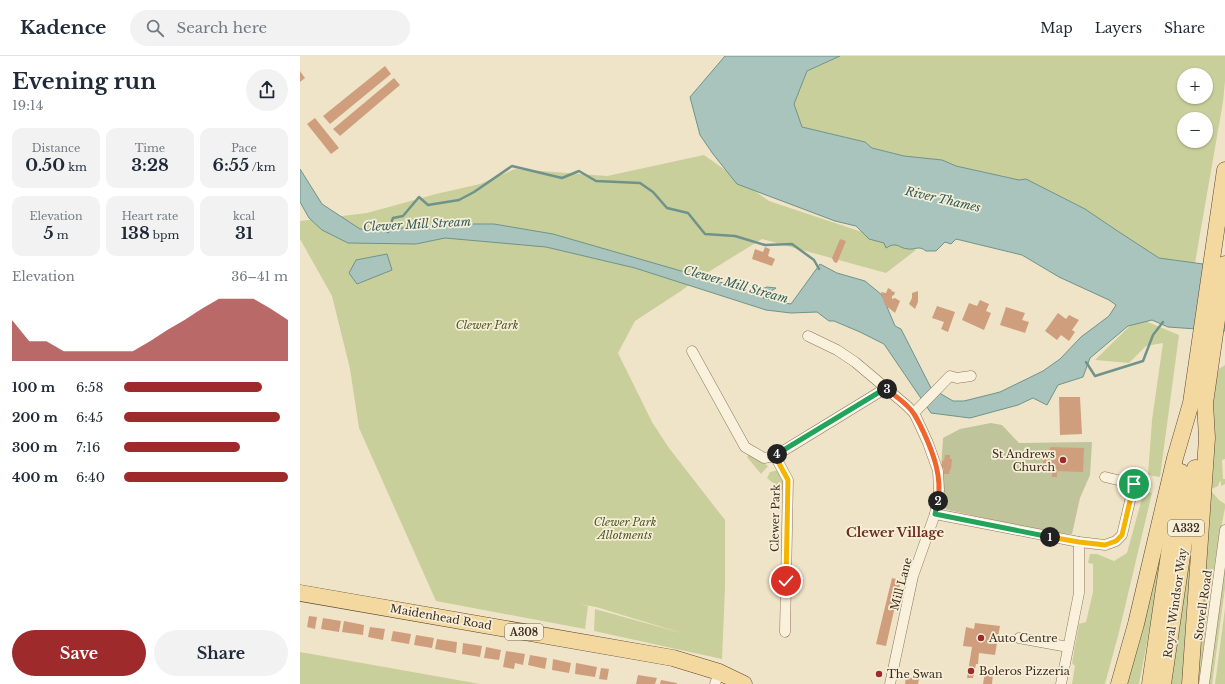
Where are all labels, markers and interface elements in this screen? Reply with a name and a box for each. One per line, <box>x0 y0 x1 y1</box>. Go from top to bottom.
search box <box>130 10 410 46</box>
text: Kadence <box>20 16 106 39</box>
icon: search <box>144 17 166 39</box>
text: Search here <box>176 18 267 37</box>
text: Map <box>1040 19 1073 37</box>
text: Layers <box>1095 19 1142 37</box>
text: Share <box>1164 19 1205 37</box>
text: Evening run <box>12 68 156 95</box>
map controls <box>1177 68 1213 148</box>
button: + <box>1177 68 1213 104</box>
button: share <box>246 69 288 111</box>
text: 19:14 <box>12 97 43 114</box>
button: − <box>1177 112 1213 148</box>
text: Distance <box>32 141 80 155</box>
text: Time <box>135 141 165 155</box>
text: Pace <box>231 141 257 155</box>
text: 0.50 <box>25 155 65 176</box>
text: 3:28 <box>131 155 169 176</box>
text: 6:55 <box>213 155 249 176</box>
text: km <box>65 160 87 174</box>
text: /km <box>249 160 275 174</box>
water label: River Thames <box>903 183 983 215</box>
text: Elevation <box>29 209 83 223</box>
text: Heart rate <box>122 209 178 223</box>
text: kcal <box>233 209 255 223</box>
water label: Clewer Mill Stream <box>363 214 472 234</box>
text: 5 <box>43 223 54 244</box>
text: 138 <box>121 223 150 244</box>
text: 31 <box>235 223 253 244</box>
text: m <box>54 228 69 242</box>
text: bpm <box>150 228 179 242</box>
water label: Clewer Mill Stream <box>682 262 791 306</box>
text: Elevation <box>12 268 75 285</box>
text: 36–41 m <box>231 268 288 285</box>
park label: Clewer Park <box>456 318 519 332</box>
text: 100 m <box>12 379 55 396</box>
text: 6:58 <box>76 379 103 396</box>
pin: 3 <box>877 379 897 399</box>
text: 3 <box>883 382 891 396</box>
text: 200 m <box>12 409 58 426</box>
text: 6:45 <box>76 409 103 426</box>
text: 300 m <box>12 439 58 456</box>
text: 7:16 <box>76 439 100 456</box>
pin: 4 <box>767 444 787 464</box>
text: 4 <box>773 447 781 461</box>
place label: St Andrews Church <box>992 447 1055 474</box>
marker: St Andrews Church <box>1058 455 1068 465</box>
pin <box>1117 467 1151 501</box>
text: 400 m <box>12 469 58 486</box>
text: 6:40 <box>76 469 105 486</box>
icon: arrive <box>1123 473 1145 495</box>
street label: Clewer Park <box>767 484 783 552</box>
pin: 2 <box>928 491 948 511</box>
text: 2 <box>934 494 942 508</box>
park label: Clewer Park Allotments <box>594 515 657 542</box>
road number: A332 <box>1168 520 1204 536</box>
district label: Clewer Village <box>846 524 944 541</box>
pin: 1 <box>1040 527 1060 547</box>
text: 1 <box>1048 530 1052 544</box>
street label: Royal Windsor Way <box>1160 547 1190 659</box>
street label: Mill Lane <box>887 556 915 612</box>
pin <box>769 564 803 598</box>
street label: Stovell Road <box>1191 569 1215 641</box>
icon: check <box>775 570 797 592</box>
street label: Maidenhead Road <box>389 601 493 633</box>
road number: A308 <box>505 624 543 640</box>
button: Save <box>12 630 146 676</box>
button: Share <box>154 630 288 676</box>
place label: Auto Centre <box>988 631 1058 645</box>
marker: Auto Centre <box>976 633 986 643</box>
place label: Boleros Pizzeria <box>979 664 1071 678</box>
marker: Boleros Pizzeria <box>966 666 976 676</box>
place label: The Swan <box>887 667 943 681</box>
marker: The Swan <box>874 669 884 679</box>

